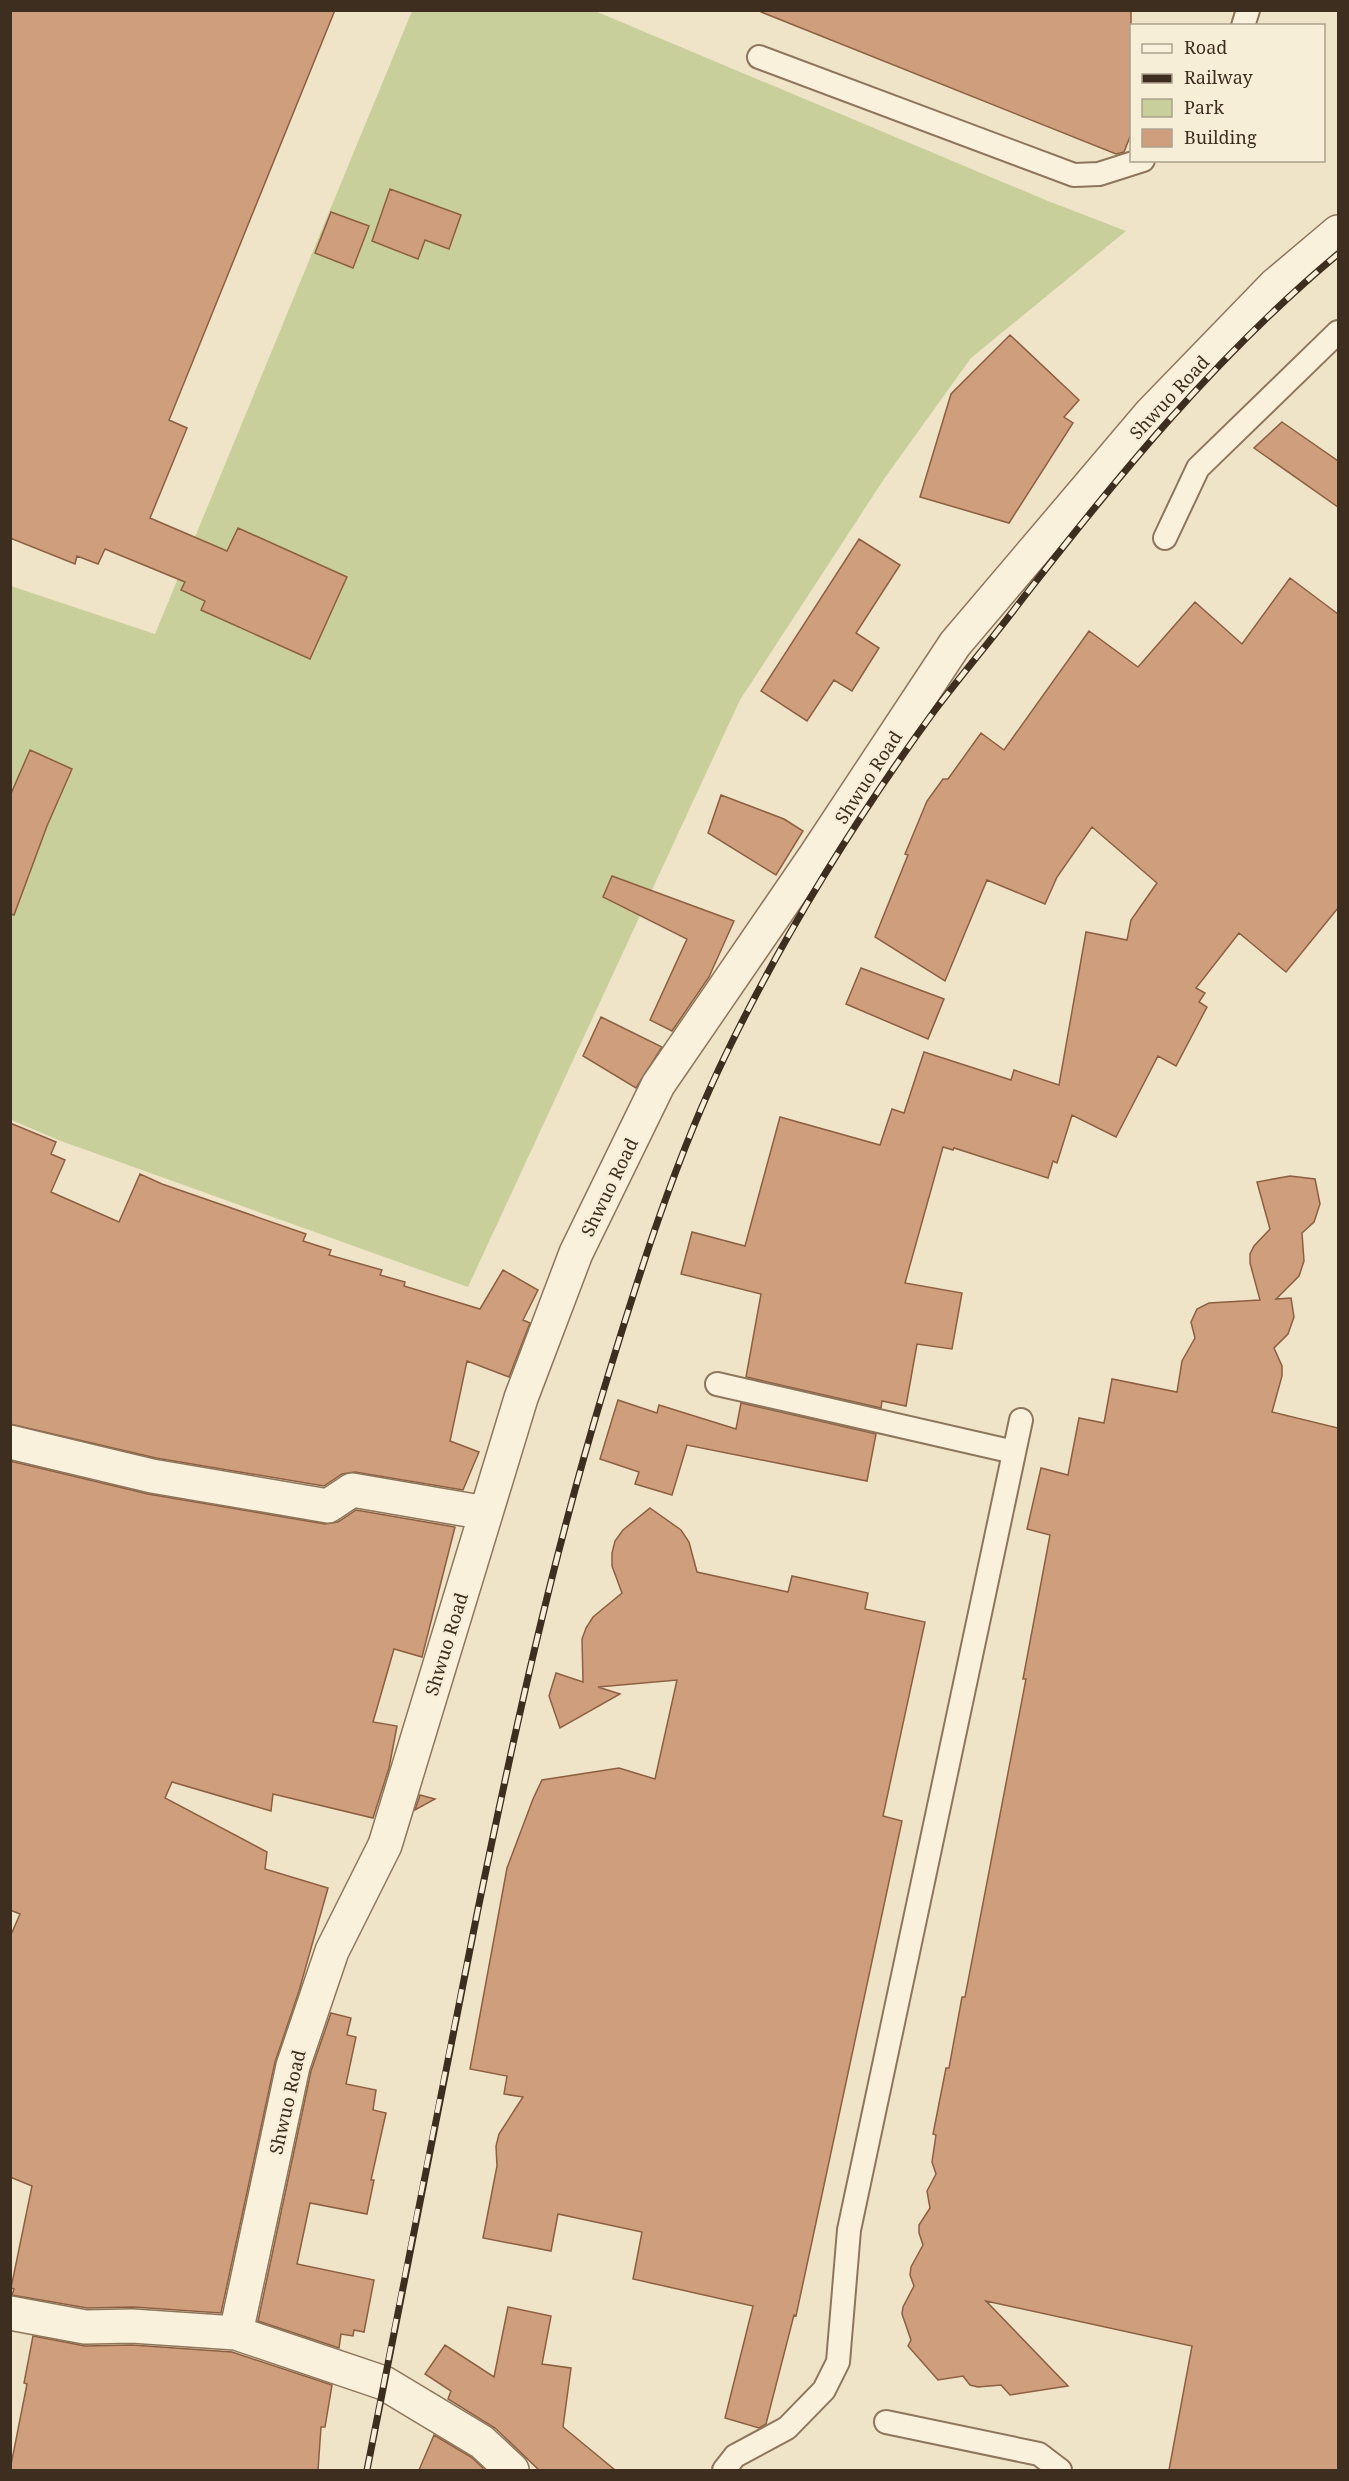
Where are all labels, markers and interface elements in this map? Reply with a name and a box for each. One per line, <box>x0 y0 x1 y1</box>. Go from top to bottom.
legend <box>1130 24 1325 162</box>
text: Road <box>1184 35 1227 59</box>
text: Railway <box>1184 65 1254 89</box>
text: Park <box>1184 95 1224 119</box>
text: Building <box>1184 125 1257 149</box>
street label: Shwuo Road <box>1124 350 1214 444</box>
street label: Shwuo Road <box>829 726 907 828</box>
street label: Shwuo Road <box>575 1134 643 1240</box>
street label: Shwuo Road <box>419 1590 473 1698</box>
street label: Shwuo Road <box>263 2047 311 2157</box>

